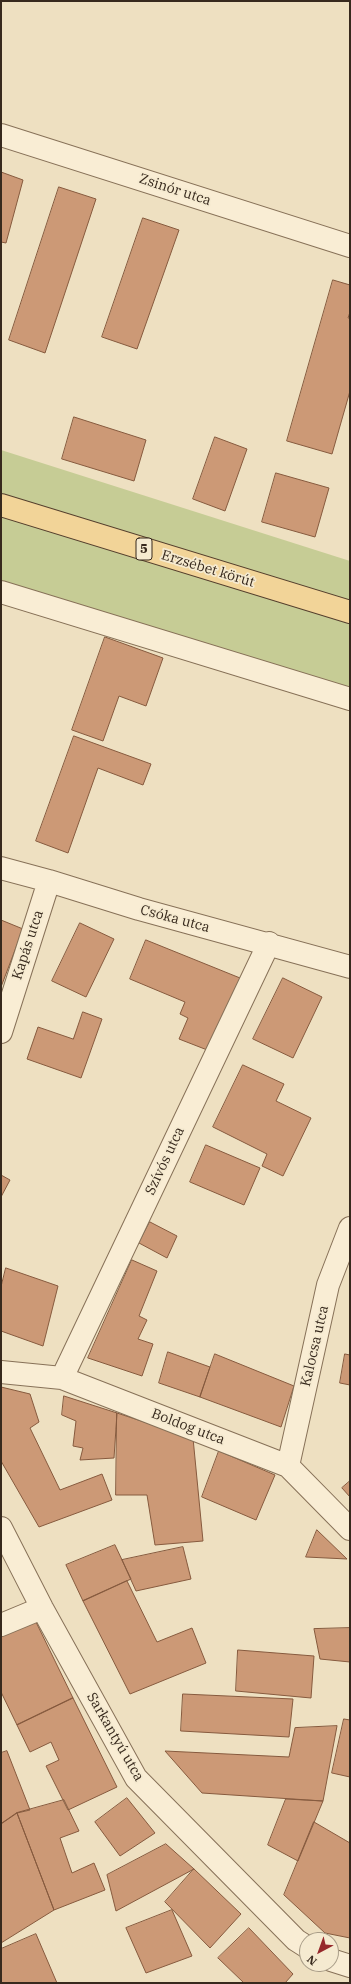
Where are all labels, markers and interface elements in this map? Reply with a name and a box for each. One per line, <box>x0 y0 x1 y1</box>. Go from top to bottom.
street label: Zsinór utca <box>137 170 213 210</box>
road number: 5 <box>136 538 152 560</box>
street label: Erzsébet körút <box>159 547 257 591</box>
street label: Csóka utca <box>138 902 212 936</box>
street label: Kapás utca <box>9 908 47 982</box>
street label: Szívós utca <box>142 1124 188 1198</box>
street label: Kalocsa utca <box>297 1304 333 1388</box>
street label: Boldog utca <box>149 1405 227 1449</box>
street label: Sarkantyú utca <box>83 1690 147 1784</box>
north arrow <box>299 1932 339 1972</box>
text: N <box>304 1952 320 1968</box>

